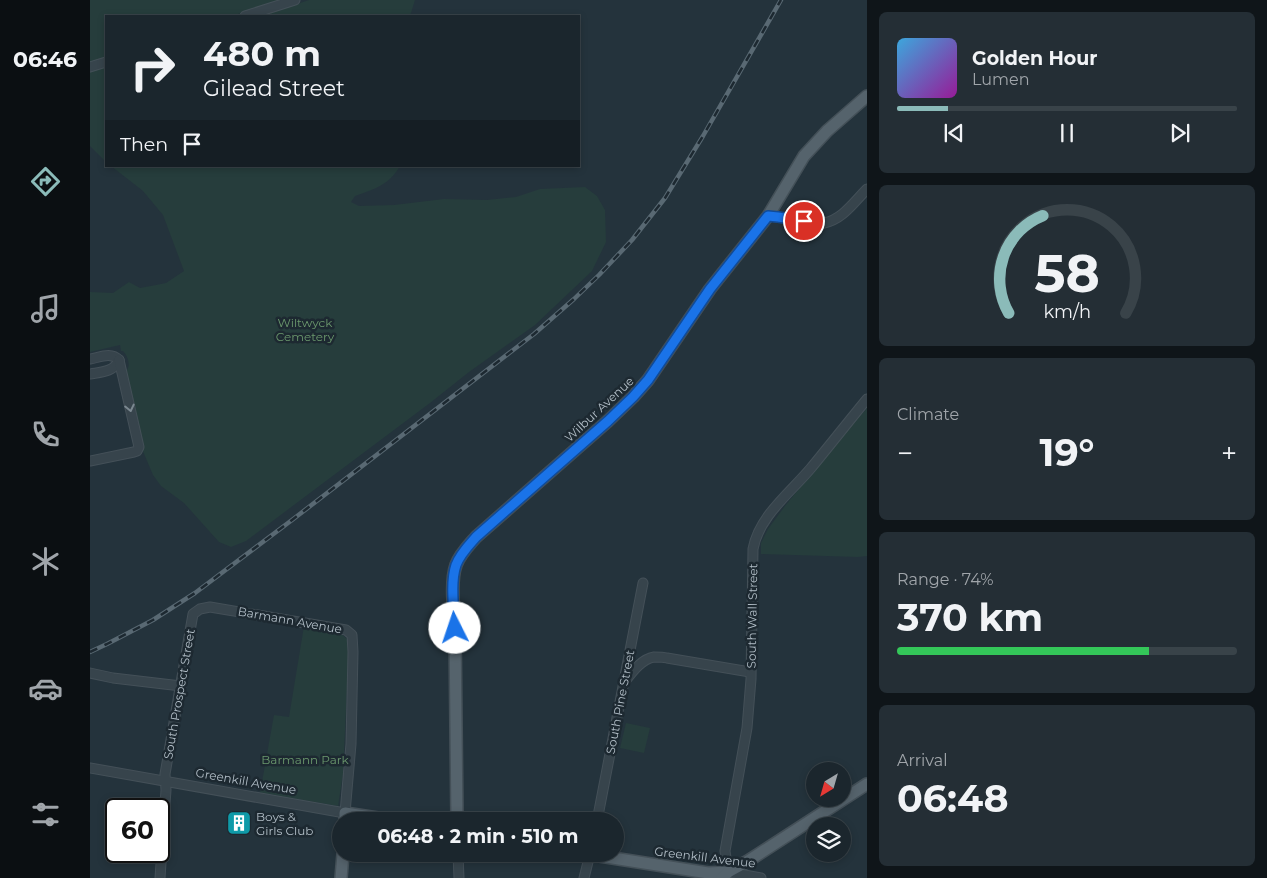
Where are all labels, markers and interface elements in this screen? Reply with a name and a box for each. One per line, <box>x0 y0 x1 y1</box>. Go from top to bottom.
text: 480 m <box>203 32 321 75</box>
icon: right <box>120 35 185 100</box>
text: 06:46 <box>13 46 77 73</box>
text: Golden Hour <box>972 47 1098 70</box>
text: Lumen <box>972 70 1030 89</box>
text: Gilead Street <box>203 75 345 102</box>
icon: previous <box>940 119 968 147</box>
icon: pause <box>1053 119 1081 147</box>
icon: next <box>1166 119 1194 147</box>
icon: arrive <box>178 130 206 158</box>
text: Then <box>120 133 168 156</box>
icon: directions <box>28 164 63 199</box>
pin <box>783 200 825 242</box>
icon: arrive <box>790 207 818 235</box>
text: 58 <box>1034 242 1100 305</box>
icon: music <box>28 291 63 326</box>
text: km/h <box>1043 301 1091 322</box>
park label: Wiltwyck Cemetery <box>276 315 335 344</box>
street label: Wilbur Avenue <box>561 373 637 445</box>
one-way arrow <box>124 404 135 412</box>
text: Climate <box>897 405 959 424</box>
icon: phone <box>28 417 63 452</box>
text: 19° <box>1040 429 1095 476</box>
text: − <box>897 436 913 470</box>
text: + <box>1221 436 1237 470</box>
icon: climate <box>28 544 63 579</box>
street label: South Wall Street <box>744 563 760 668</box>
text: Range · 74% <box>897 570 994 589</box>
text: 370 km <box>897 594 1043 641</box>
position arrow <box>428 601 480 653</box>
street label: Barmann Avenue <box>237 603 343 637</box>
street label: South Prospect Street <box>160 628 198 760</box>
street label: South Pine Street <box>603 649 637 755</box>
icon: car <box>28 671 63 706</box>
text: Arrival <box>897 751 947 770</box>
park label: Barmann Park <box>261 752 350 767</box>
north arrow <box>806 762 851 808</box>
map controls <box>806 762 851 862</box>
street label: Greenkill Avenue <box>195 765 297 797</box>
text: 06:48 <box>897 775 1009 822</box>
icon: filters <box>28 797 63 832</box>
speed limit sign: 60 <box>105 798 170 863</box>
place label: Boys & Girls Club <box>256 809 313 838</box>
building icon: Boys & Girls Club <box>226 810 252 836</box>
button: layers <box>806 817 851 862</box>
text: 06:48 · 2 min · 510 m <box>377 825 579 848</box>
street label: Greenkill Avenue <box>654 843 756 871</box>

